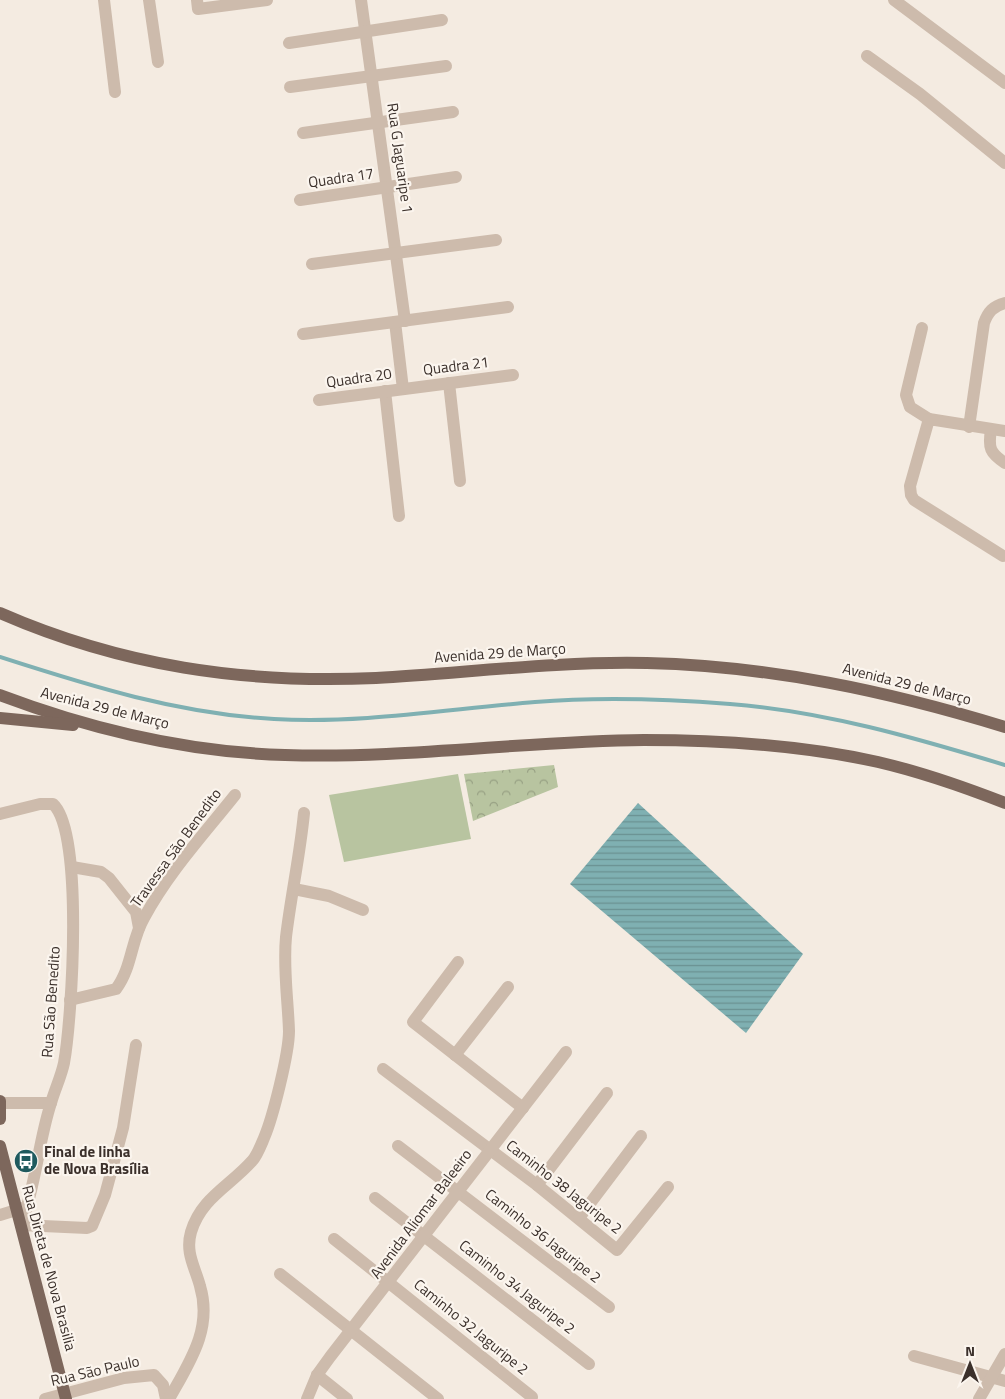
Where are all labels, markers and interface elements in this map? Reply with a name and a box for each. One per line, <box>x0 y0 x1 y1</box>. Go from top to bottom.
street label: Rua G Jaguaripe 1 <box>381 101 420 215</box>
street label: Quadra 17 <box>307 162 375 193</box>
street label: Quadra 21 <box>422 350 490 381</box>
street label: Quadra 20 <box>325 362 393 393</box>
street label: Avenida 29 de Março <box>433 636 567 669</box>
street label: Avenida 29 de Março <box>840 656 974 711</box>
street label: Avenida 29 de Março <box>38 680 172 735</box>
street label: Travessa São Benedito <box>124 783 227 912</box>
street label: Rua São Benedito <box>35 945 66 1058</box>
street label: Caminho 38 Jaguripe 2 <box>501 1134 627 1239</box>
place label: Final de linha de Nova Brasília <box>44 1140 149 1180</box>
street label: Avenida Aliomar Baleeiro <box>364 1144 477 1283</box>
bus stop icon: Final de linha de Nova Brasília <box>13 1148 39 1174</box>
street label: Rua Direta de Nova Brasilia <box>16 1182 83 1354</box>
street label: Caminho 36 Jaguripe 2 <box>480 1183 606 1288</box>
street label: Caminho 34 Jaguripe 2 <box>454 1234 580 1339</box>
street label: Caminho 32 Jaguripe 2 <box>409 1273 534 1380</box>
north arrow <box>945 1339 995 1389</box>
text: N <box>965 1340 975 1361</box>
street label: Rua São Paulo <box>48 1349 142 1392</box>

